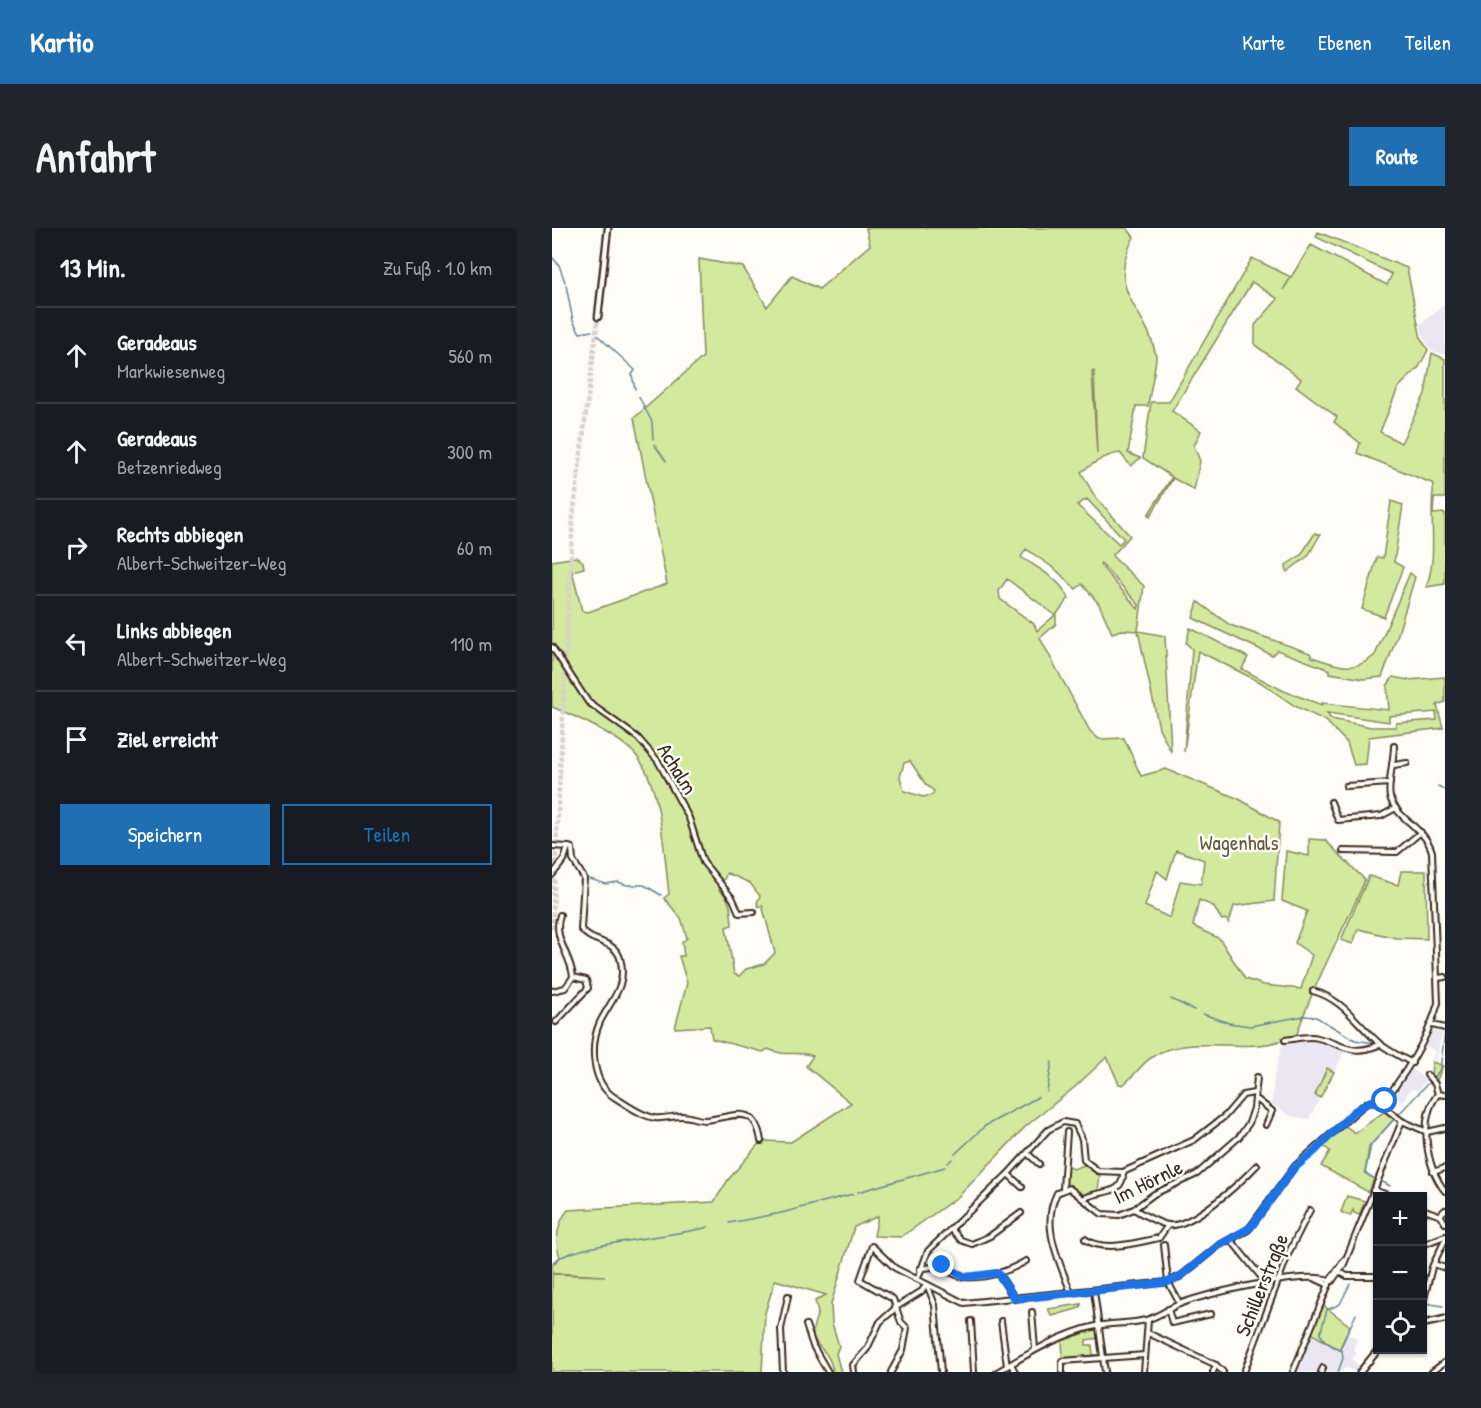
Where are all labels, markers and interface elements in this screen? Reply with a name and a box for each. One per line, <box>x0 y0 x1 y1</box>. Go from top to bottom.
text: Kartio <box>30 23 94 61</box>
text: Karte <box>1242 28 1285 57</box>
text: Ebenen <box>1318 28 1372 57</box>
text: Teilen <box>1405 28 1451 57</box>
button: Route <box>1349 127 1445 186</box>
text: Anfahrt <box>36 128 155 185</box>
text: 13 Min. <box>60 250 126 285</box>
text: Zu Fuß · 1.0 km <box>383 254 492 281</box>
text: Geradeaus <box>117 327 197 357</box>
icon: ahead <box>60 339 93 372</box>
text: 560 m <box>448 342 492 369</box>
text: Markwiesenweg <box>117 357 225 384</box>
text: Geradeaus <box>117 423 197 453</box>
icon: ahead <box>60 435 93 468</box>
text: 300 m <box>447 438 492 465</box>
text: Betzenriedweg <box>117 453 222 480</box>
text: Rechts abbiegen <box>117 519 244 549</box>
icon: right <box>60 531 93 564</box>
text: 60 m <box>457 534 492 561</box>
text: Albert-Schweitzer-Weg <box>117 549 286 576</box>
text: Links abbiegen <box>117 615 232 645</box>
icon: left <box>60 627 93 660</box>
text: 110 m <box>450 630 492 657</box>
text: Albert-Schweitzer-Weg <box>117 645 286 672</box>
icon: arrive <box>60 723 93 756</box>
text: Ziel erreicht <box>117 724 217 754</box>
street label: Achalm <box>650 738 704 800</box>
button: Speichern <box>60 804 270 865</box>
button: Teilen <box>282 804 492 865</box>
park label: Wagenhals <box>1199 828 1279 857</box>
route start <box>1371 1087 1397 1113</box>
street label: Im Hörnle <box>1108 1152 1187 1211</box>
map controls <box>1373 1192 1427 1354</box>
button: + <box>1373 1192 1427 1246</box>
street label: Schillerstraße <box>1228 1229 1295 1340</box>
button: − <box>1373 1246 1427 1300</box>
route end <box>928 1251 954 1277</box>
button: locate <box>1373 1300 1427 1354</box>

